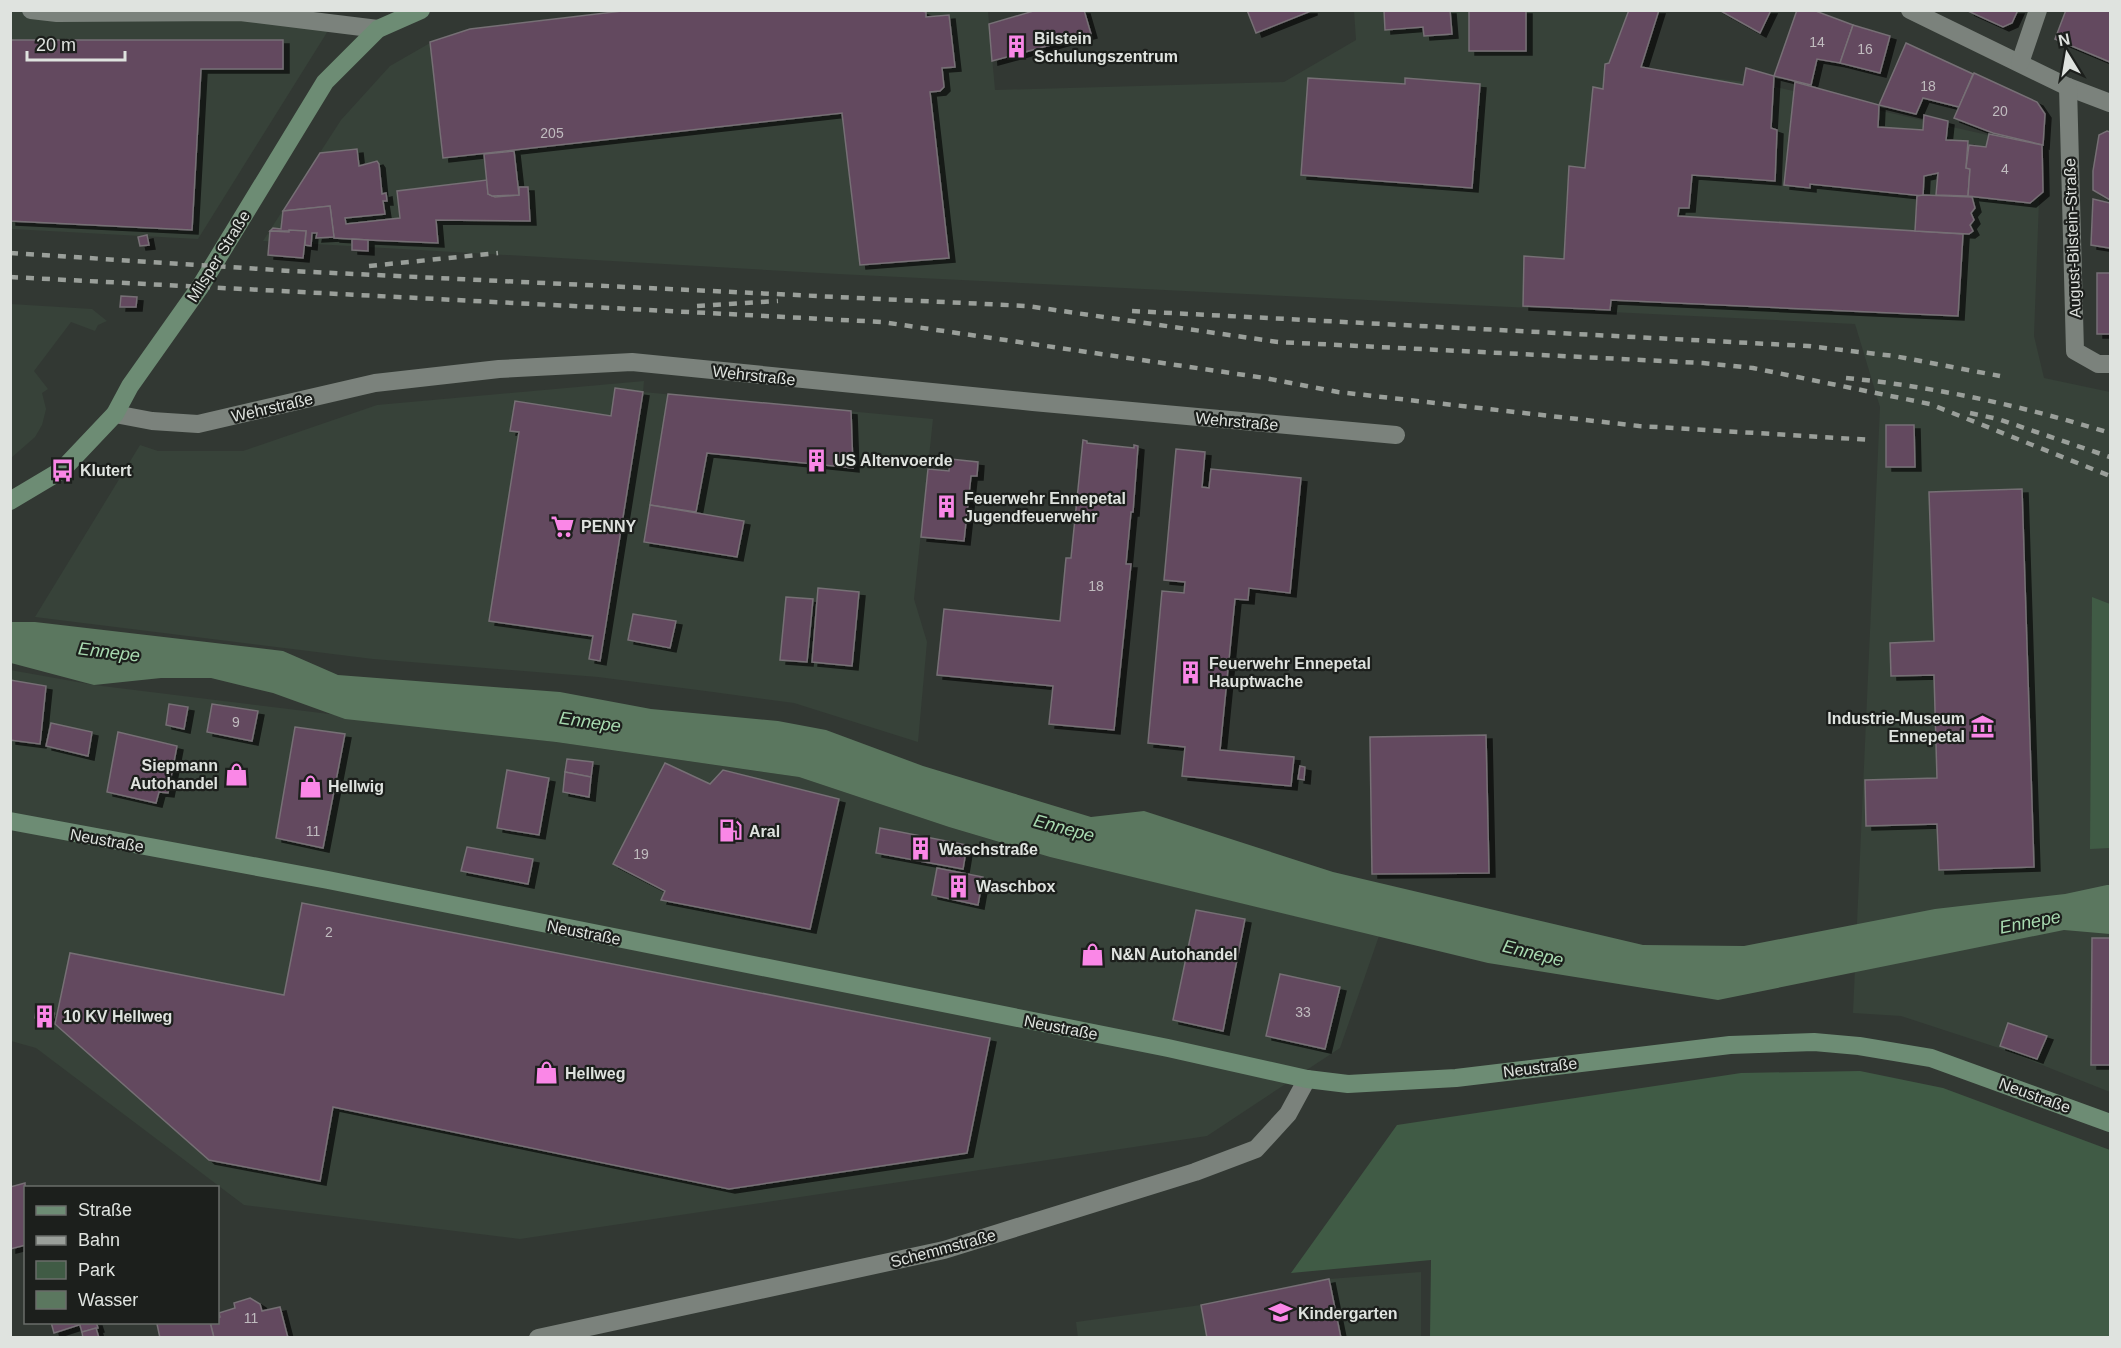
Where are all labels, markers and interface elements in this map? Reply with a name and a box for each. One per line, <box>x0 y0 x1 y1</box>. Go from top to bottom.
scale bar <box>27 24 124 62</box>
north arrow <box>2037 24 2097 84</box>
place label: Bilstein Schulungszentrum <box>1034 30 1178 65</box>
text: N <box>2057 30 2072 49</box>
building icon: Bilstein Schulungszentrum <box>1003 34 1029 60</box>
house number: 14 <box>1809 34 1825 50</box>
text: 20 m <box>36 35 76 55</box>
house number: 16 <box>1857 41 1873 57</box>
house number: 18 <box>1920 78 1936 94</box>
house number: 20 <box>1992 103 2008 119</box>
house number: 205 <box>540 125 564 141</box>
street label: August-Bilstein-Straße <box>2061 158 2084 318</box>
house number: 4 <box>2001 161 2009 177</box>
street label: Milsper Straße <box>184 208 253 305</box>
street label: Wehrstraße <box>712 363 796 388</box>
street label: Wehrstraße <box>230 390 315 425</box>
street label: Wehrstraße <box>1195 409 1279 434</box>
building icon: US Altenvoerde <box>803 447 829 473</box>
place label: US Altenvoerde <box>834 452 953 469</box>
bus stop icon: Klutert <box>49 457 75 483</box>
place label: Klutert <box>80 462 132 479</box>
place label: Feuerwehr Ennepetal Jugendfeuerwehr <box>964 490 1126 525</box>
building icon: Feuerwehr Ennepetal Jugendfeuerwehr <box>933 494 959 520</box>
supermarket icon: PENNY <box>550 513 576 539</box>
place label: PENNY <box>581 518 636 535</box>
house number: 18 <box>1088 578 1104 594</box>
water label: Ennepe <box>77 638 141 666</box>
place label: Feuerwehr Ennepetal Hauptwache <box>1209 655 1371 690</box>
building icon: Feuerwehr Ennepetal Hauptwache <box>1178 659 1204 685</box>
water label: Ennepe <box>558 708 622 736</box>
place label: Industrie-Museum Ennepetal <box>1827 710 1965 745</box>
house number: 9 <box>232 714 240 730</box>
museum icon: Industrie-Museum Ennepetal <box>1970 714 1996 740</box>
place label: Siepmann Autohandel <box>130 757 218 792</box>
shop icon: Siepmann Autohandel <box>223 761 249 787</box>
shop icon: Hellwig <box>297 773 323 799</box>
place label: Hellwig <box>328 778 384 795</box>
water label: Ennepe <box>1031 810 1097 846</box>
fuel station icon: Aral <box>718 818 744 844</box>
house number: 11 <box>306 823 320 839</box>
place label: Aral <box>749 823 780 840</box>
street label: Neustraße <box>69 826 145 855</box>
building icon: Waschstraße <box>908 836 934 862</box>
place label: Waschstraße <box>939 841 1038 858</box>
house number: 19 <box>633 846 649 862</box>
building icon: Waschbox <box>945 873 971 899</box>
place label: Waschbox <box>976 878 1056 895</box>
water label: Ennepe <box>1998 906 2062 938</box>
street label: Neustraße <box>546 917 622 948</box>
house number: 2 <box>325 924 333 940</box>
water label: Ennepe <box>1500 936 1566 970</box>
shop icon: N&N Autohandel <box>1080 941 1106 967</box>
place label: N&N Autohandel <box>1111 946 1238 963</box>
building icon: 10 KV Hellweg <box>32 1003 58 1029</box>
house number: 33 <box>1295 1004 1311 1020</box>
place label: 10 KV Hellweg <box>63 1008 172 1025</box>
street label: Neustraße <box>1023 1012 1099 1043</box>
street label: Neustraße <box>1502 1054 1578 1080</box>
shop icon: Hellweg <box>534 1060 560 1086</box>
place label: Hellweg <box>565 1065 625 1082</box>
street label: Neustraße <box>1997 1075 2073 1116</box>
legend <box>24 1186 219 1324</box>
text: Straße <box>78 1200 132 1220</box>
street label: Schemmstraße <box>889 1226 998 1271</box>
text: Bahn <box>78 1230 120 1250</box>
text: Park <box>78 1260 116 1280</box>
text: Wasser <box>78 1290 138 1310</box>
school or university icon: Kindergarten <box>1267 1300 1293 1326</box>
place label: Kindergarten <box>1298 1305 1398 1322</box>
house number: 11 <box>244 1310 258 1326</box>

